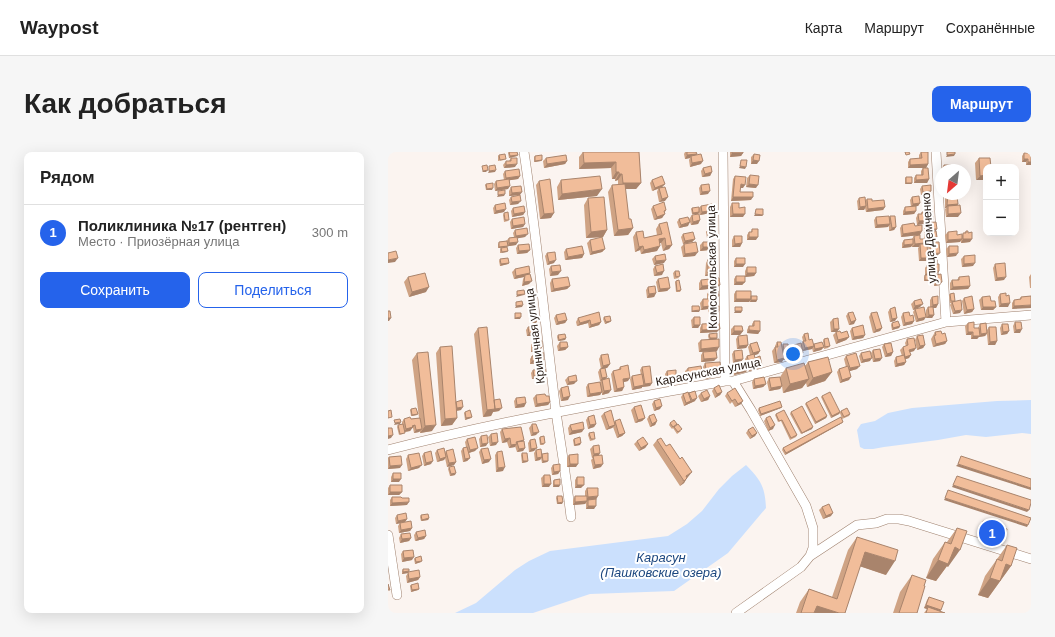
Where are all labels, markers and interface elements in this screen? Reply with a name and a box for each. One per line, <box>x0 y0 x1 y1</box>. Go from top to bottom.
text: Waypost <box>20 17 98 38</box>
text: Карта <box>805 20 842 36</box>
text: Маршрут <box>864 20 924 36</box>
text: Сохранённые <box>946 20 1035 36</box>
button: Маршрут <box>932 86 1031 122</box>
text: Как добраться <box>24 88 226 119</box>
north arrow <box>935 164 971 200</box>
map controls <box>983 164 1019 236</box>
button: + <box>983 164 1019 200</box>
text: Рядом <box>40 168 95 187</box>
street label: улица Демченко <box>919 192 939 284</box>
button: − <box>983 200 1019 236</box>
street label: Комсомольская улица <box>704 205 720 329</box>
text: Поликлиника №17 (рентген) <box>78 217 286 234</box>
text: 1 <box>49 225 57 240</box>
text: 300 m <box>312 225 348 240</box>
text: Место · Приозёрная улица <box>78 234 239 249</box>
button: Сохранить <box>40 272 190 308</box>
button: Поделиться <box>198 272 348 308</box>
street label: Криничная улица <box>522 287 548 385</box>
your location <box>783 344 803 364</box>
street label: Карасунская улица <box>654 355 762 389</box>
pin: 1 <box>979 518 1005 548</box>
water label: Карасун (Пашковские озера) <box>600 550 722 580</box>

